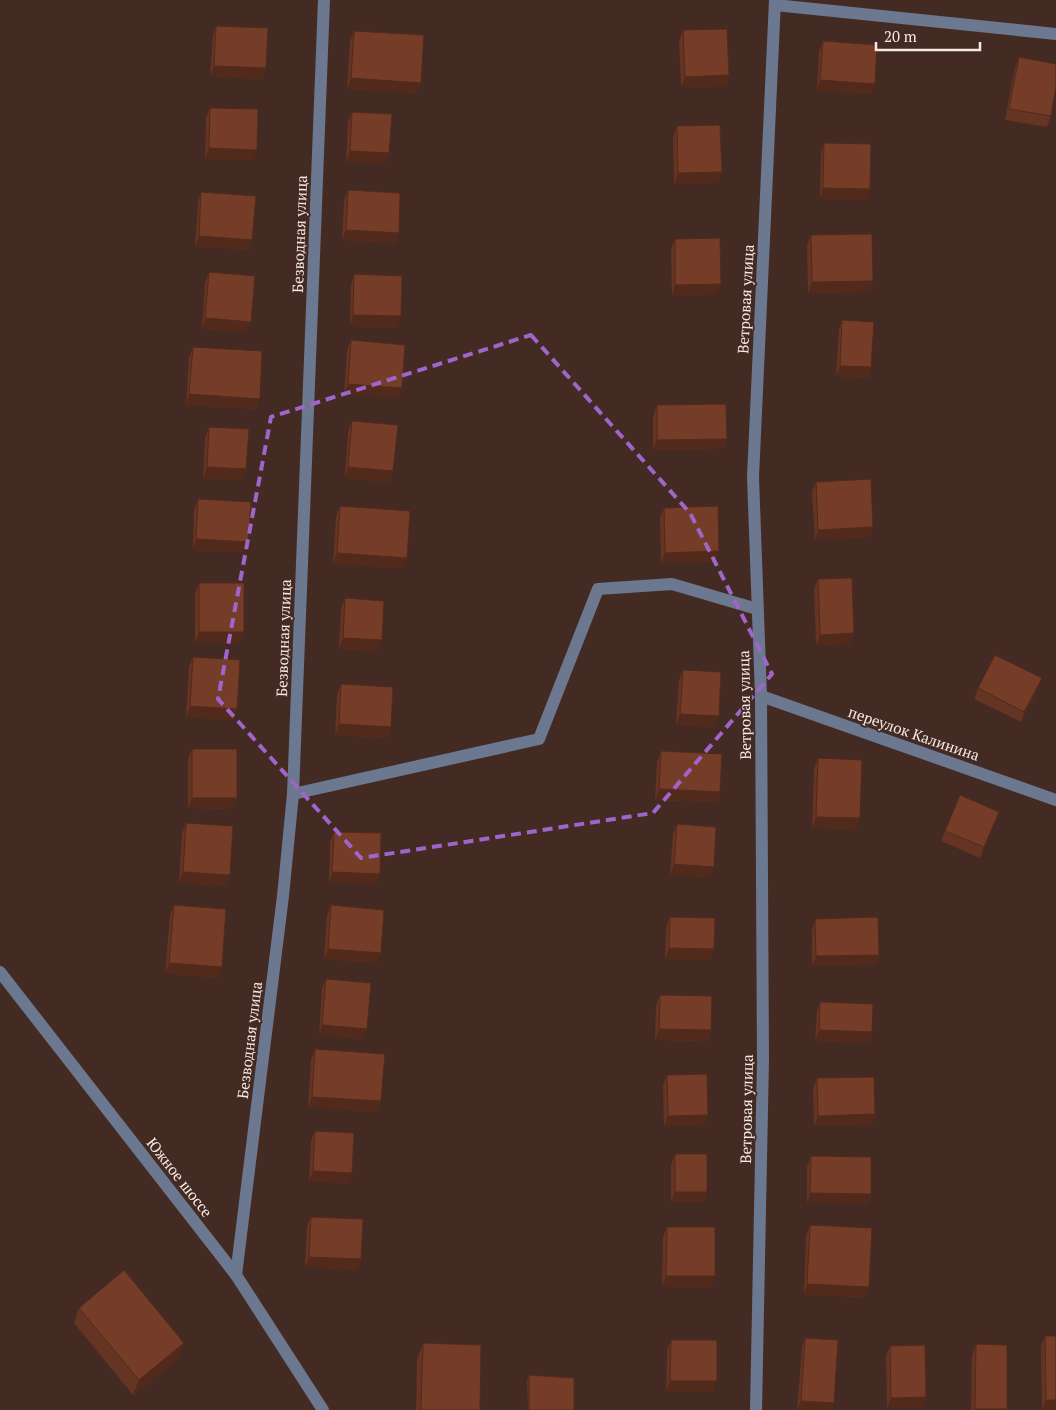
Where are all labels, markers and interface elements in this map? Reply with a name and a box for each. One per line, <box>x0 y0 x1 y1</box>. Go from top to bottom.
scale bar <box>876 20 980 52</box>
text: 20 m <box>884 26 917 46</box>
street label: Безводная улица <box>287 174 311 293</box>
street label: Ветровая улица <box>732 243 758 354</box>
street label: Безводная улица <box>271 578 295 697</box>
street label: Ветровая улица <box>733 650 755 760</box>
street label: переулок Калинина <box>846 701 983 765</box>
street label: Безводная улица <box>232 980 266 1100</box>
street label: Ветровая улица <box>735 1054 757 1164</box>
street label: Южное шоссе <box>143 1133 217 1221</box>

